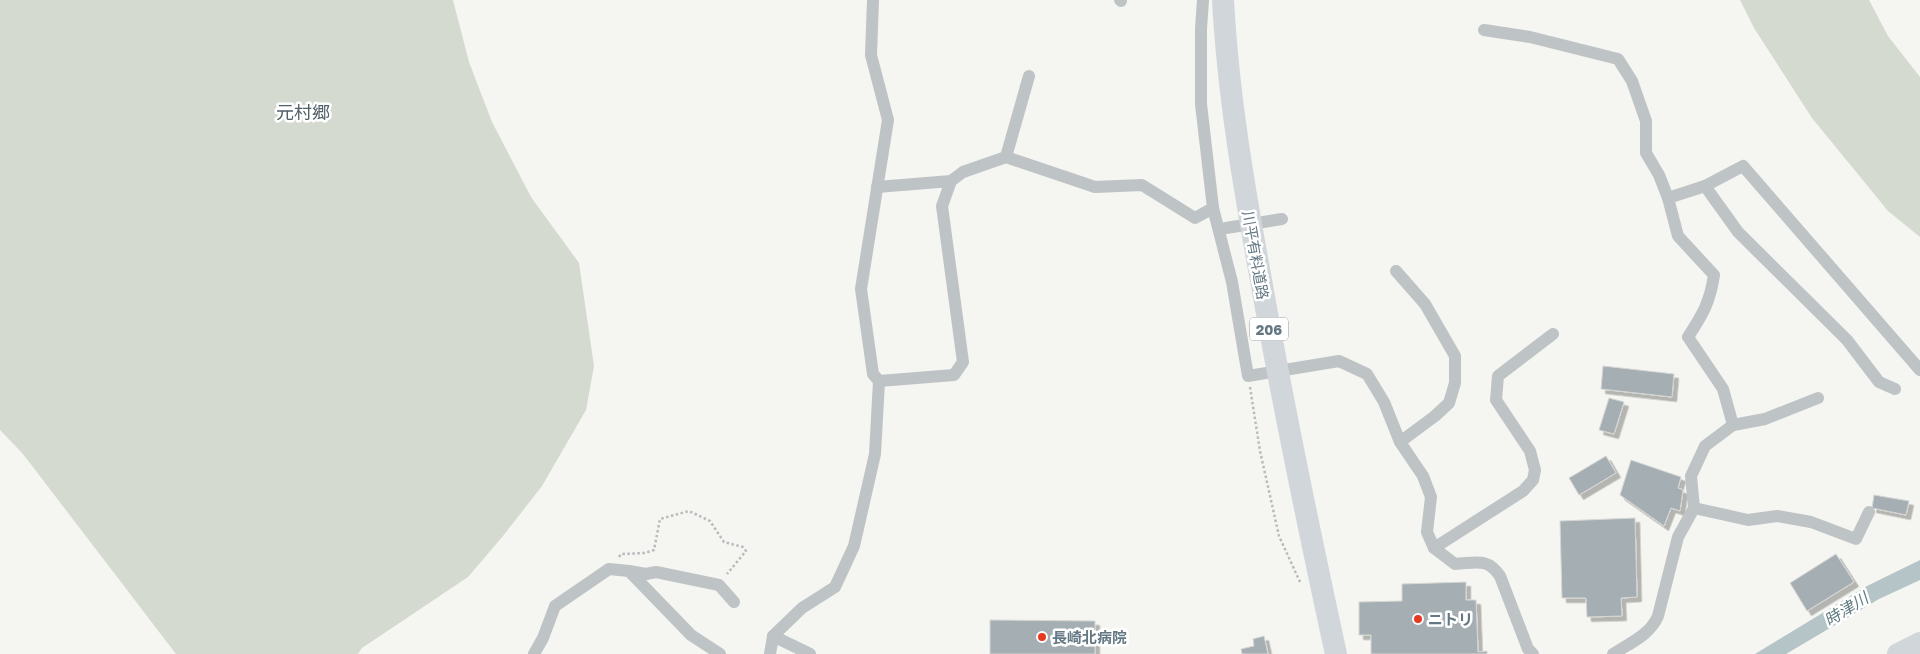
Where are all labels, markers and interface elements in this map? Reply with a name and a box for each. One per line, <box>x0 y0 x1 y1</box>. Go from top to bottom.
district label: 元村郷 <box>276 101 330 123</box>
street label: 川平有料道路 <box>1239 209 1273 301</box>
road number: 206 <box>1250 318 1288 340</box>
water label: 時津川 <box>1820 587 1873 630</box>
place label: ニトリ <box>1428 610 1473 628</box>
marker: ニトリ <box>1412 613 1424 625</box>
place label: 長崎北病院 <box>1052 628 1127 646</box>
marker: 長崎北病院 <box>1036 631 1048 643</box>

